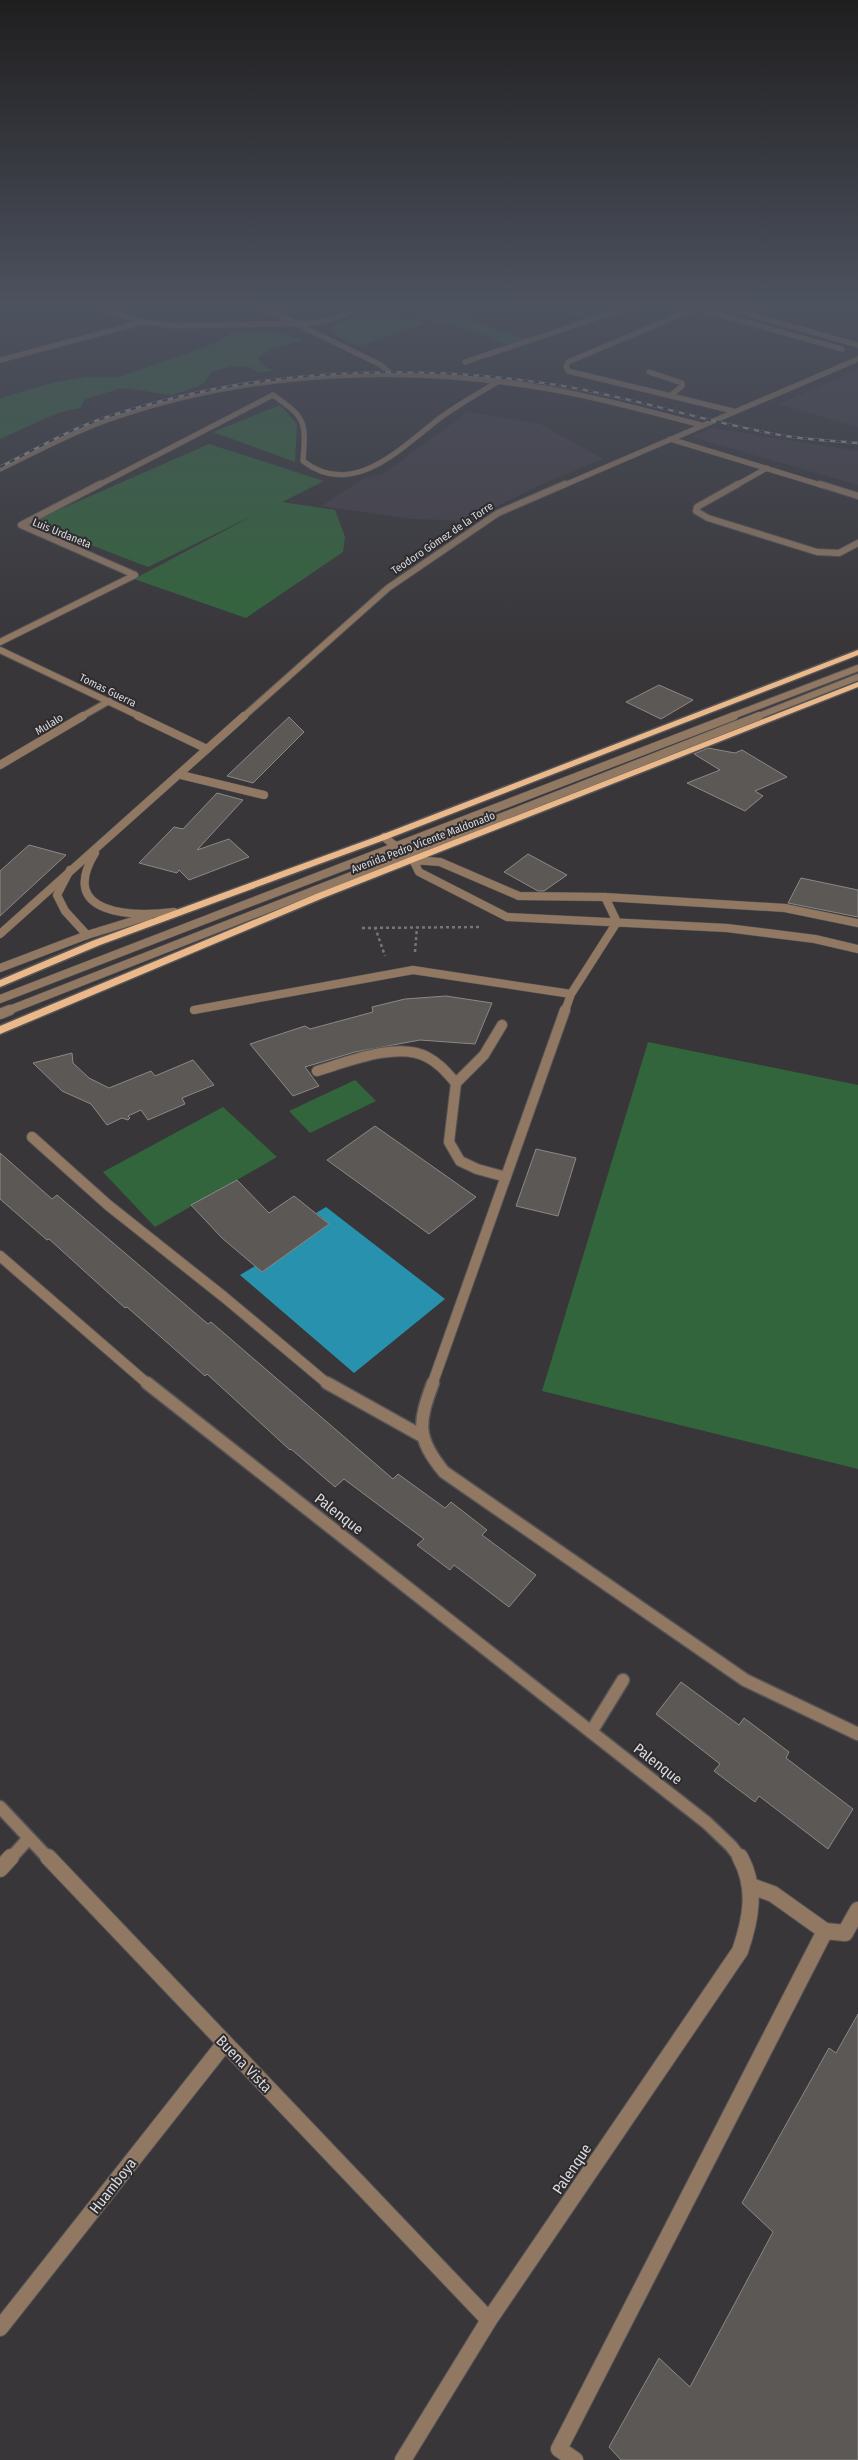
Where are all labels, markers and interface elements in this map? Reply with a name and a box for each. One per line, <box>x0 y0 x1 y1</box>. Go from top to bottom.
street label: Teodoro Gómez de la Torre <box>389 499 496 577</box>
street label: Luis Urdaneta <box>31 516 93 551</box>
street label: Tomas Guerra <box>77 671 138 710</box>
street label: Mulalo <box>33 711 66 738</box>
street label: Avenida Pedro Vicente Maldonado <box>349 809 497 876</box>
street label: Palenque <box>311 1489 367 1539</box>
street label: Palenque <box>630 1739 686 1789</box>
street label: Buena Vista <box>212 2032 276 2096</box>
street label: Palenque <box>549 2140 595 2198</box>
street label: Huamboya <box>86 2155 140 2217</box>

